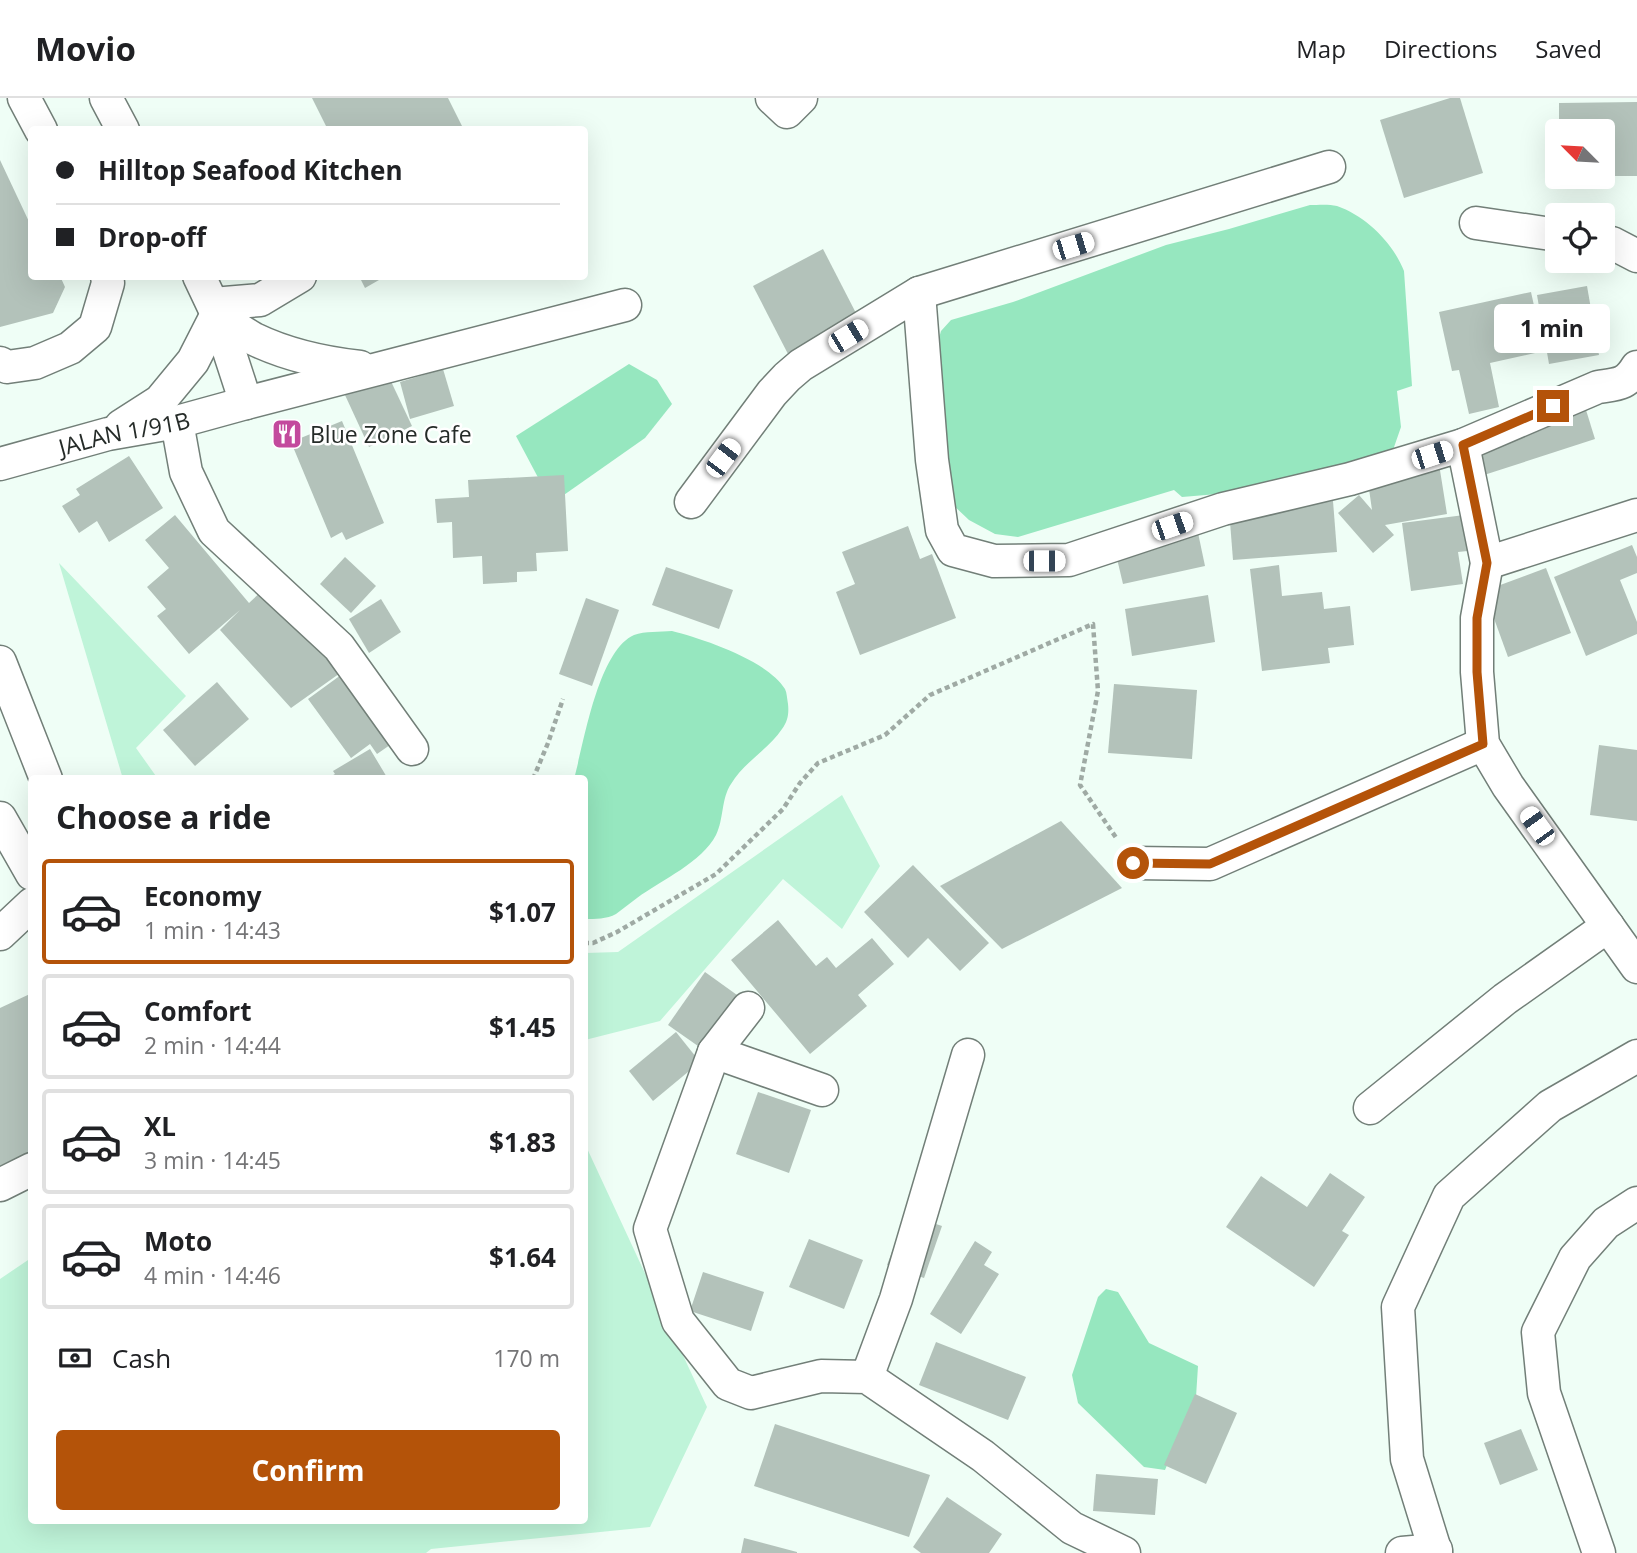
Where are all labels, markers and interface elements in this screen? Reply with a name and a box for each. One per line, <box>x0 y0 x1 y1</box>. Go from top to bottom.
text: Movio <box>35 26 136 71</box>
text: Map <box>1296 32 1346 65</box>
text: Directions <box>1384 32 1497 65</box>
text: Saved <box>1535 32 1602 65</box>
north arrow <box>1545 119 1615 189</box>
map controls <box>1545 119 1615 273</box>
text: Hilltop Seafood Kitchen <box>98 152 403 188</box>
button: locate <box>1545 203 1615 273</box>
text: Drop-off <box>98 219 206 255</box>
car <box>1050 230 1097 262</box>
callout: 1 min <box>1495 304 1611 354</box>
text: 1 min <box>1520 312 1584 344</box>
car <box>825 316 872 356</box>
route end <box>1537 390 1569 422</box>
street label: JALAN 1/91B <box>53 403 193 464</box>
restaurant icon: Blue Zone Cafe <box>270 417 304 451</box>
place label: Blue Zone Cafe <box>310 418 472 450</box>
car <box>702 435 745 481</box>
car <box>1409 439 1456 471</box>
car <box>1149 509 1196 543</box>
car <box>1024 551 1066 572</box>
text: Choose a ride <box>56 795 271 838</box>
car <box>1517 803 1558 849</box>
route start <box>1117 847 1149 879</box>
text: Economy <box>144 878 262 914</box>
icon: car <box>60 880 123 943</box>
text: $1.07 <box>489 894 556 930</box>
text: 1 min · 14:43 <box>144 914 281 946</box>
text: Comfort <box>144 993 251 1029</box>
icon: car <box>60 995 123 1058</box>
text: $1.45 <box>489 1009 556 1045</box>
text: 2 min · 14:44 <box>144 1029 281 1061</box>
text: XL <box>144 1108 176 1144</box>
icon: car <box>60 1110 123 1173</box>
text: $1.83 <box>489 1124 556 1160</box>
text: 3 min · 14:45 <box>144 1144 281 1176</box>
text: Moto <box>144 1223 212 1259</box>
icon: car <box>60 1225 123 1288</box>
text: $1.64 <box>489 1239 556 1275</box>
text: 4 min · 14:46 <box>144 1259 281 1291</box>
icon: cash <box>56 1339 94 1377</box>
text: Cash <box>112 1340 171 1376</box>
text: 170 m <box>493 1342 560 1374</box>
button: Confirm <box>56 1430 560 1510</box>

